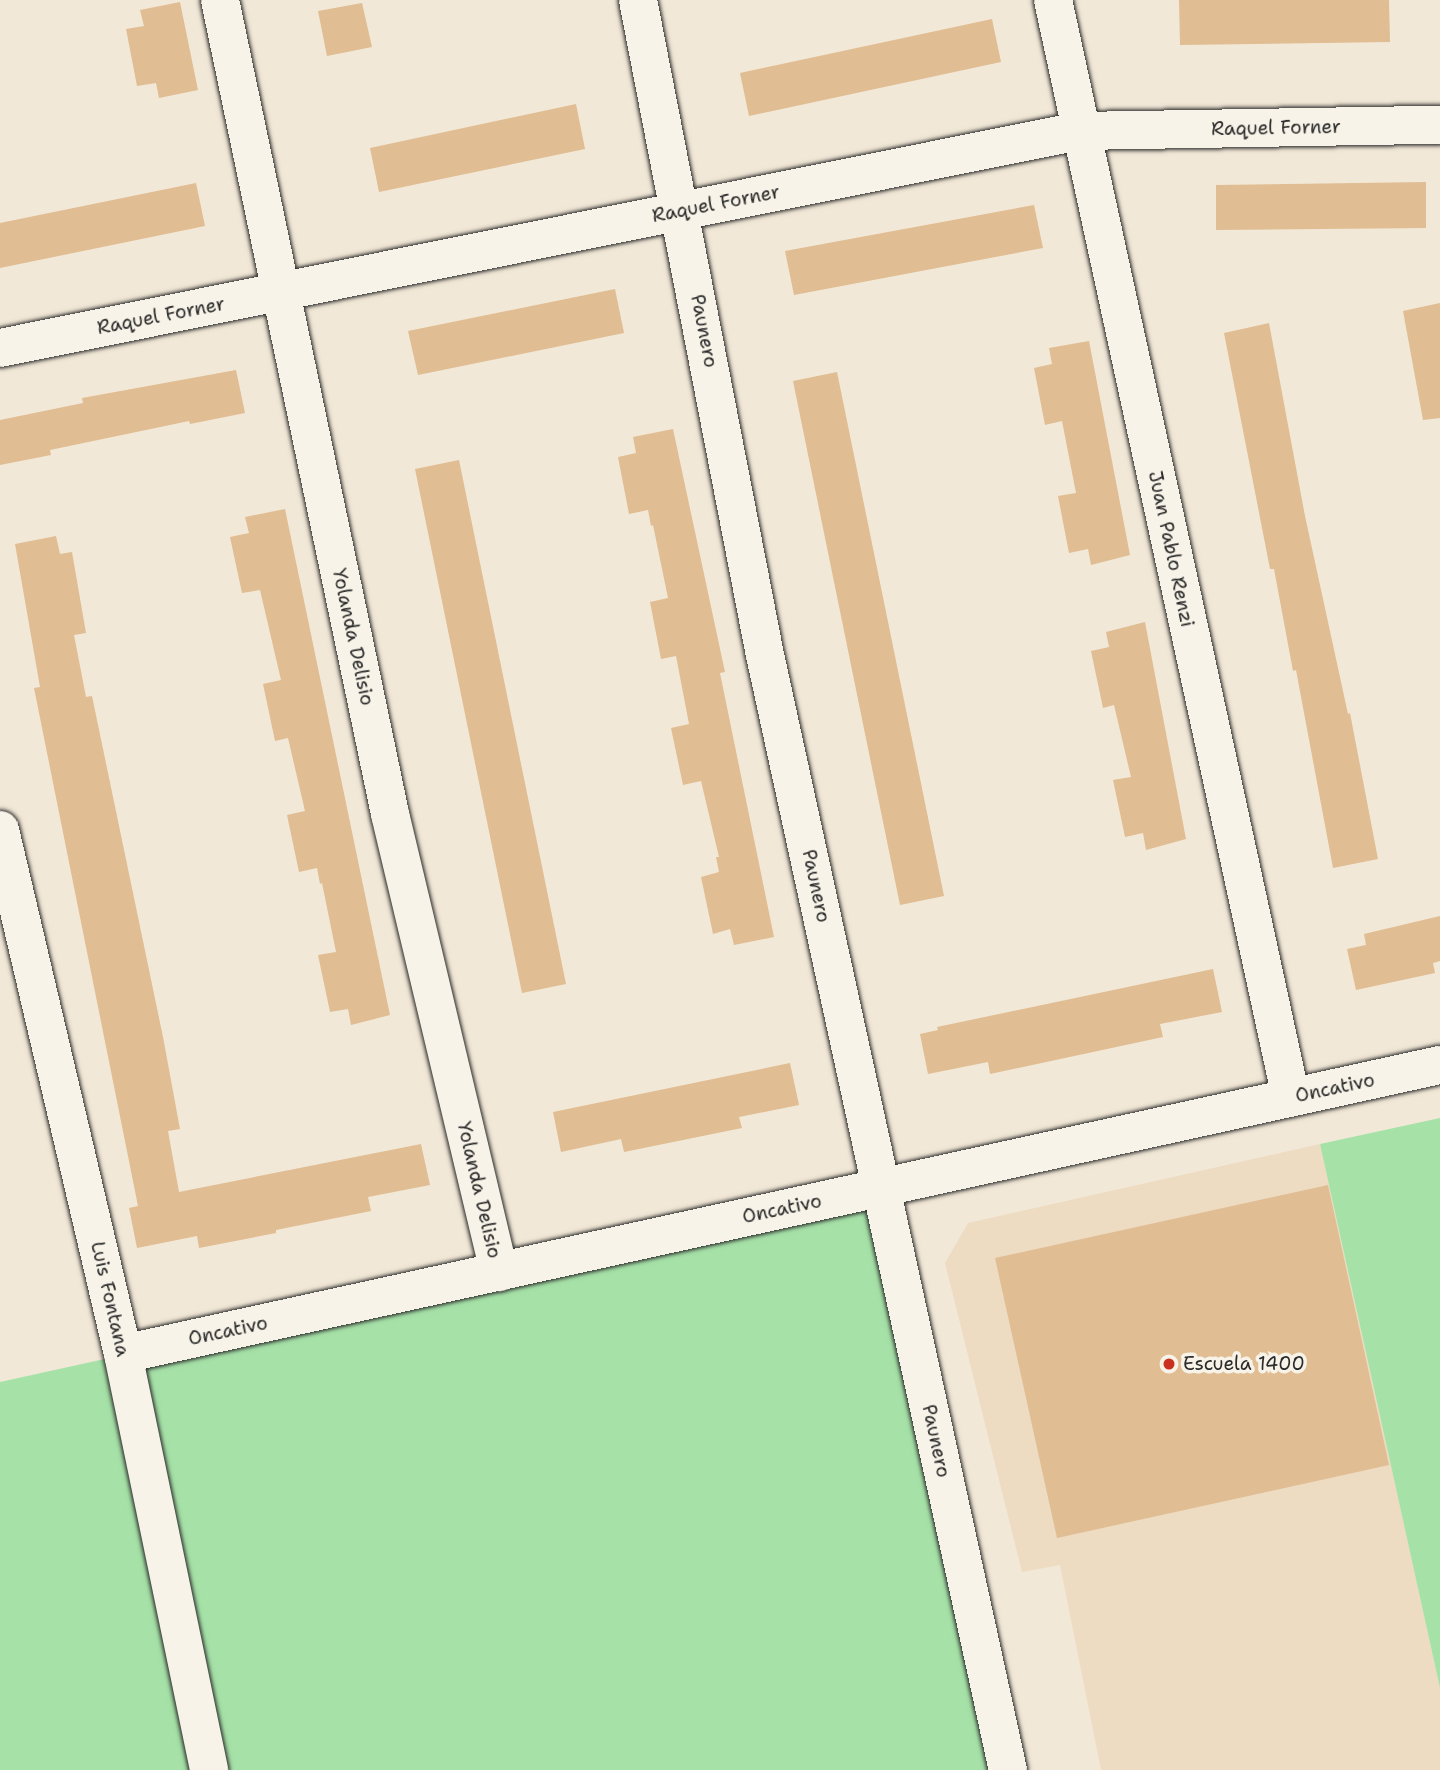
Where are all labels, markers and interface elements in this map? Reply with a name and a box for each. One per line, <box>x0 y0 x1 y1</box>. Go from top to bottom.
street label: Raquel Forner <box>1211 115 1341 141</box>
street label: Raquel Forner <box>650 180 782 228</box>
street label: Raquel Forner <box>95 292 227 340</box>
street label: Paunero <box>686 293 722 369</box>
street label: Juan Pablo Renzi <box>1143 469 1199 629</box>
street label: Yolanda Delisio <box>327 566 379 708</box>
street label: Paunero <box>797 847 835 925</box>
street label: Oncativo <box>1293 1068 1377 1108</box>
street label: Yolanda Delisio <box>452 1119 506 1261</box>
street label: Oncativo <box>740 1189 824 1229</box>
street label: Luis Fontana <box>86 1239 134 1359</box>
street label: Oncativo <box>186 1311 270 1351</box>
place label: Escuela 1400 <box>1183 1353 1305 1375</box>
marker: Escuela 1400 <box>1161 1356 1177 1372</box>
street label: Paunero <box>917 1402 955 1480</box>

